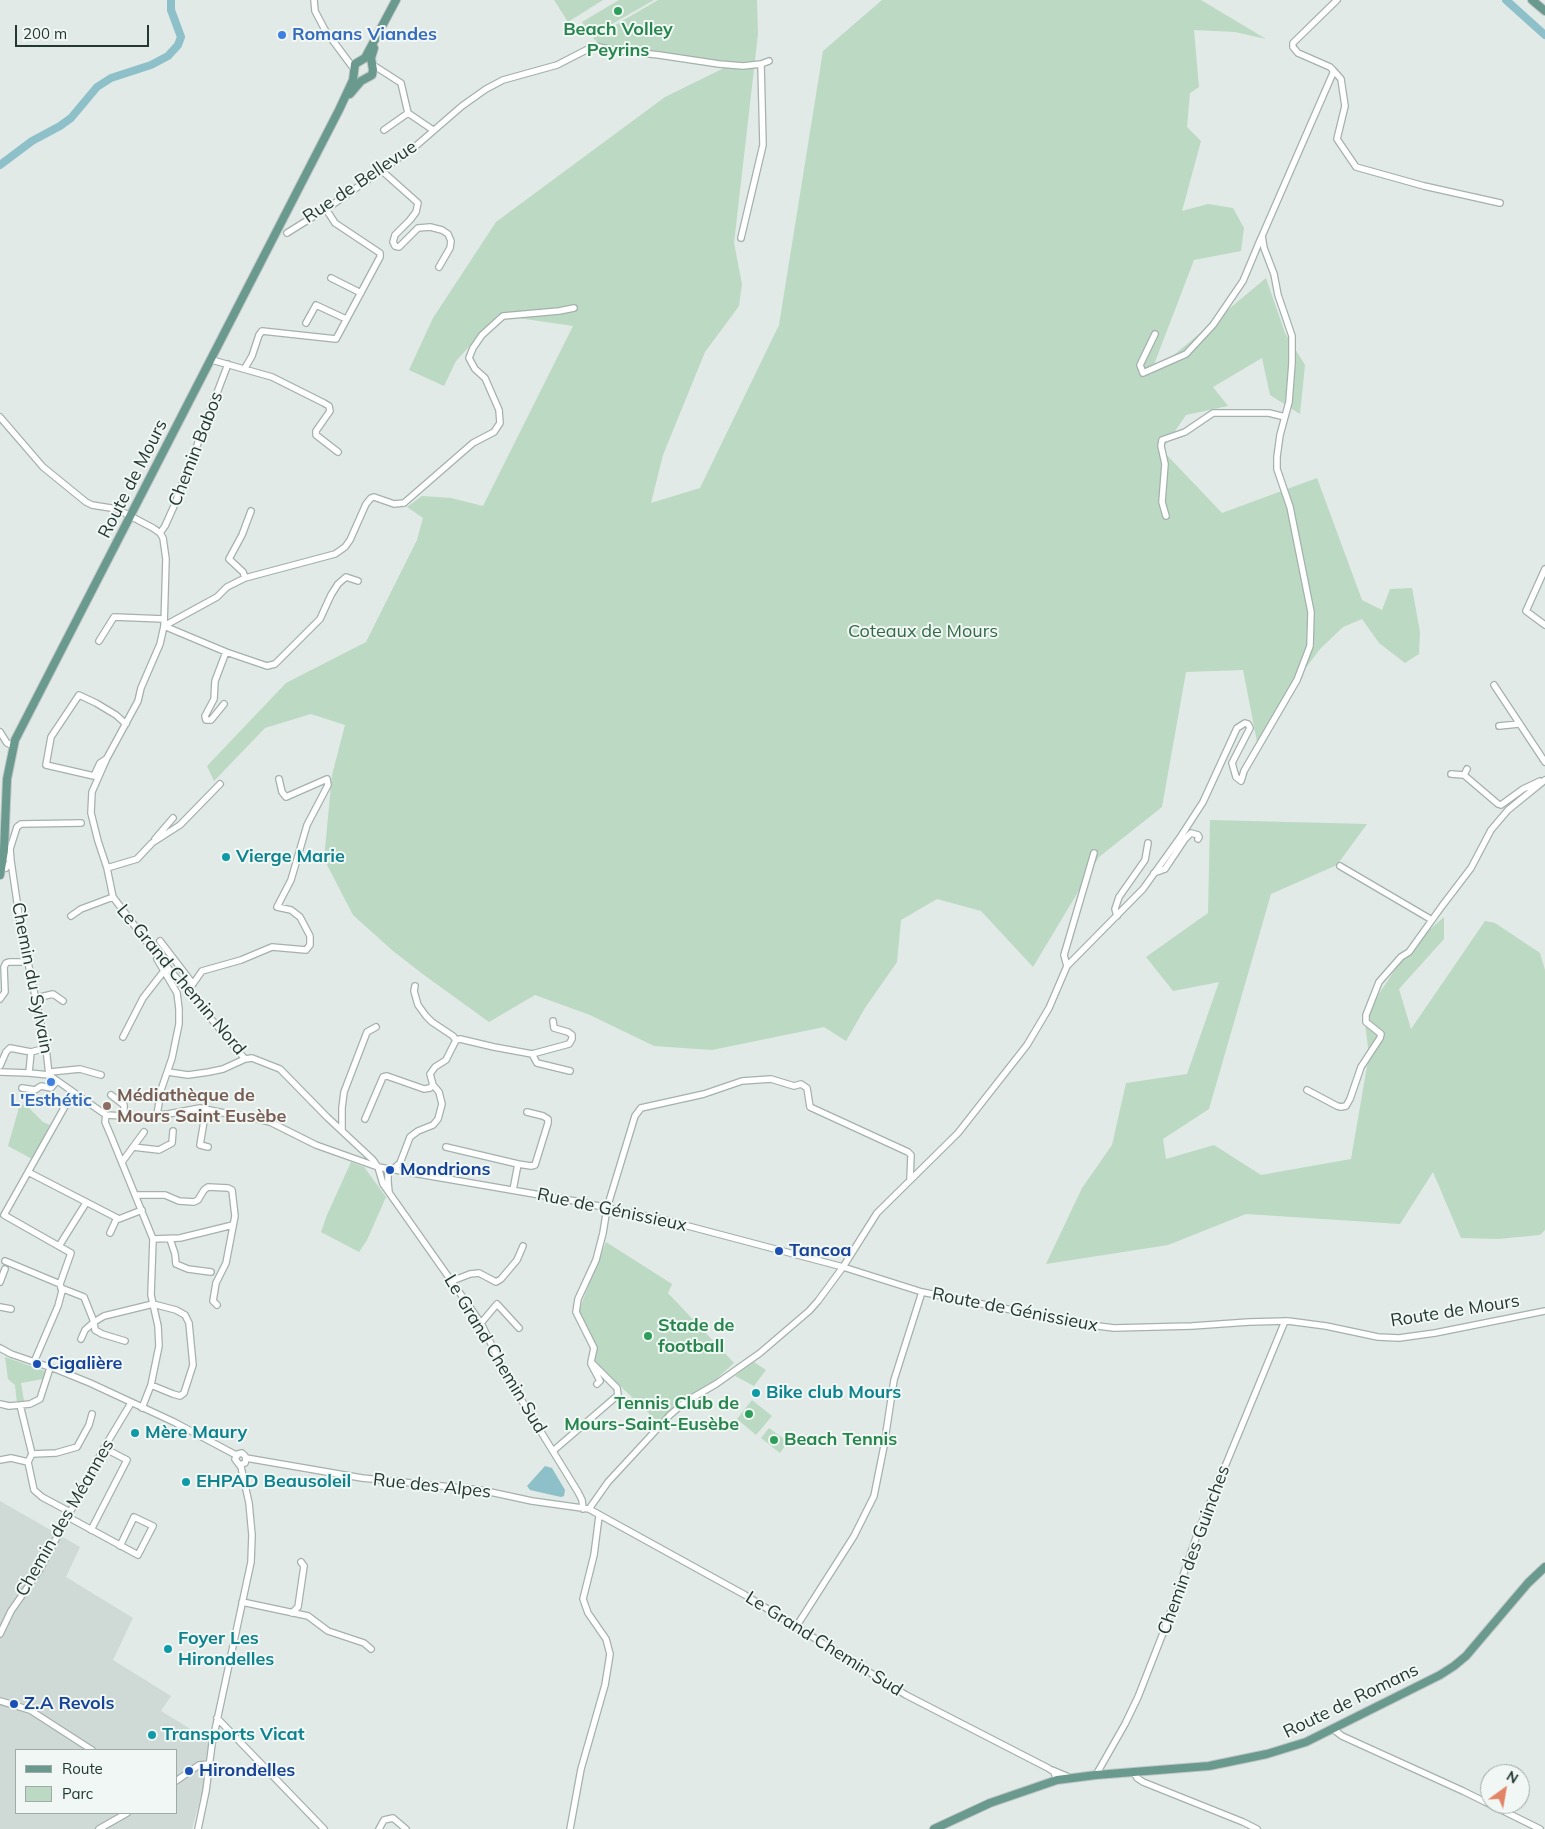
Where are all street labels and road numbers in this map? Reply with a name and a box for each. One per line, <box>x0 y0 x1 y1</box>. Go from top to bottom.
street label: Rue de Bellevue <box>299 136 421 228</box>
street label: Chemin Babos <box>164 389 228 509</box>
street label: Route de Mours <box>94 416 172 542</box>
street label: Chemin du Sylvain <box>7 900 57 1056</box>
street label: Le Grand Chemin Nord <box>112 900 250 1060</box>
street label: Rue de Génissieux <box>535 1184 689 1236</box>
street label: Le Grand Chemin Sud <box>439 1271 551 1437</box>
street label: Route de Génissieux <box>930 1283 1100 1337</box>
street label: Route de Mours <box>1389 1290 1521 1332</box>
street label: Chemin des Méannes <box>11 1435 119 1601</box>
street label: Chemin des Guinches <box>1153 1462 1235 1638</box>
street label: Rue des Alpes <box>372 1469 492 1503</box>
street label: Le Grand Chemin Sud <box>742 1587 906 1701</box>
street label: Route de Romans <box>1280 1659 1422 1743</box>

